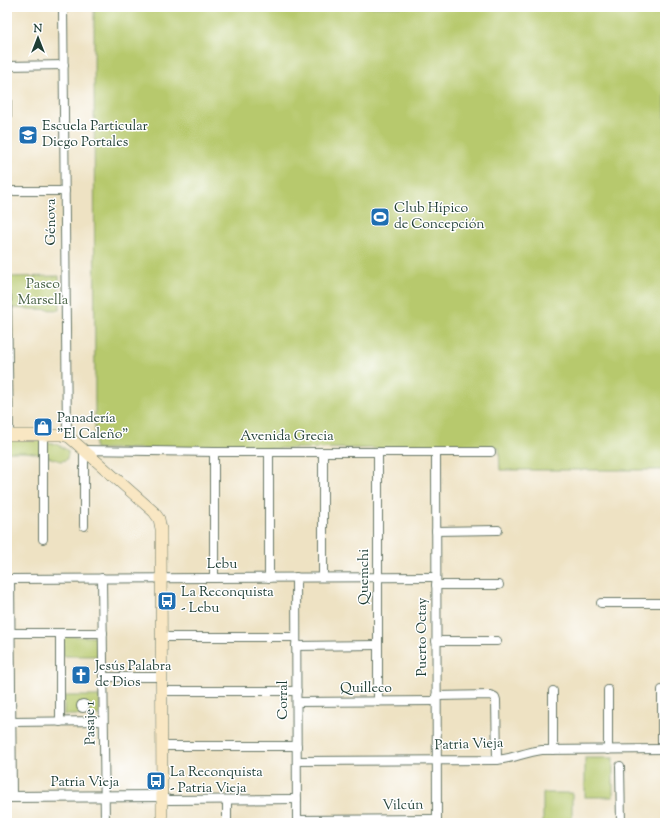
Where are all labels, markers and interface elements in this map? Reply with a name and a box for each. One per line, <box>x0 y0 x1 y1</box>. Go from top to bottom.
north arrow <box>18 18 58 58</box>
text: N <box>33 21 43 37</box>
place label: Escuela Particular Diego Portales <box>42 117 149 153</box>
school or university icon: Escuela Particular Diego Portales <box>17 124 39 146</box>
street label: Génova <box>42 198 62 246</box>
place label: Club Hípico de Concepción <box>394 199 485 235</box>
sports icon: Club Hípico de Concepción <box>369 206 391 228</box>
park label: Paseo Marsella <box>18 275 69 311</box>
place label: Panadería "El Caleño" <box>57 409 128 445</box>
shop icon: Panadería "El Caleño" <box>32 416 54 438</box>
street label: Avenida Grecia <box>240 427 334 447</box>
street label: Quemchi <box>355 549 375 605</box>
street label: Lebu <box>207 555 237 575</box>
place label: La Reconquista - Lebu <box>181 583 274 619</box>
bus stop icon: La Reconquista - Lebu <box>156 590 178 612</box>
street label: Puerto Octay <box>413 597 433 677</box>
place label: Jesús Palabra de Dios <box>94 657 172 693</box>
church icon: Jesús Palabra de Dios <box>70 664 92 686</box>
street label: Quilleco <box>340 679 392 699</box>
street label: Corral <box>274 680 294 720</box>
street label: Pasaje 1 <box>81 701 101 745</box>
street label: Patria Vieja <box>434 734 504 756</box>
place label: La Reconquista - Patria Vieja <box>170 763 263 799</box>
bus stop icon: La Reconquista - Patria Vieja <box>145 770 167 792</box>
street label: Patria Vieja <box>51 773 120 793</box>
street label: Vilcún <box>382 796 424 816</box>

